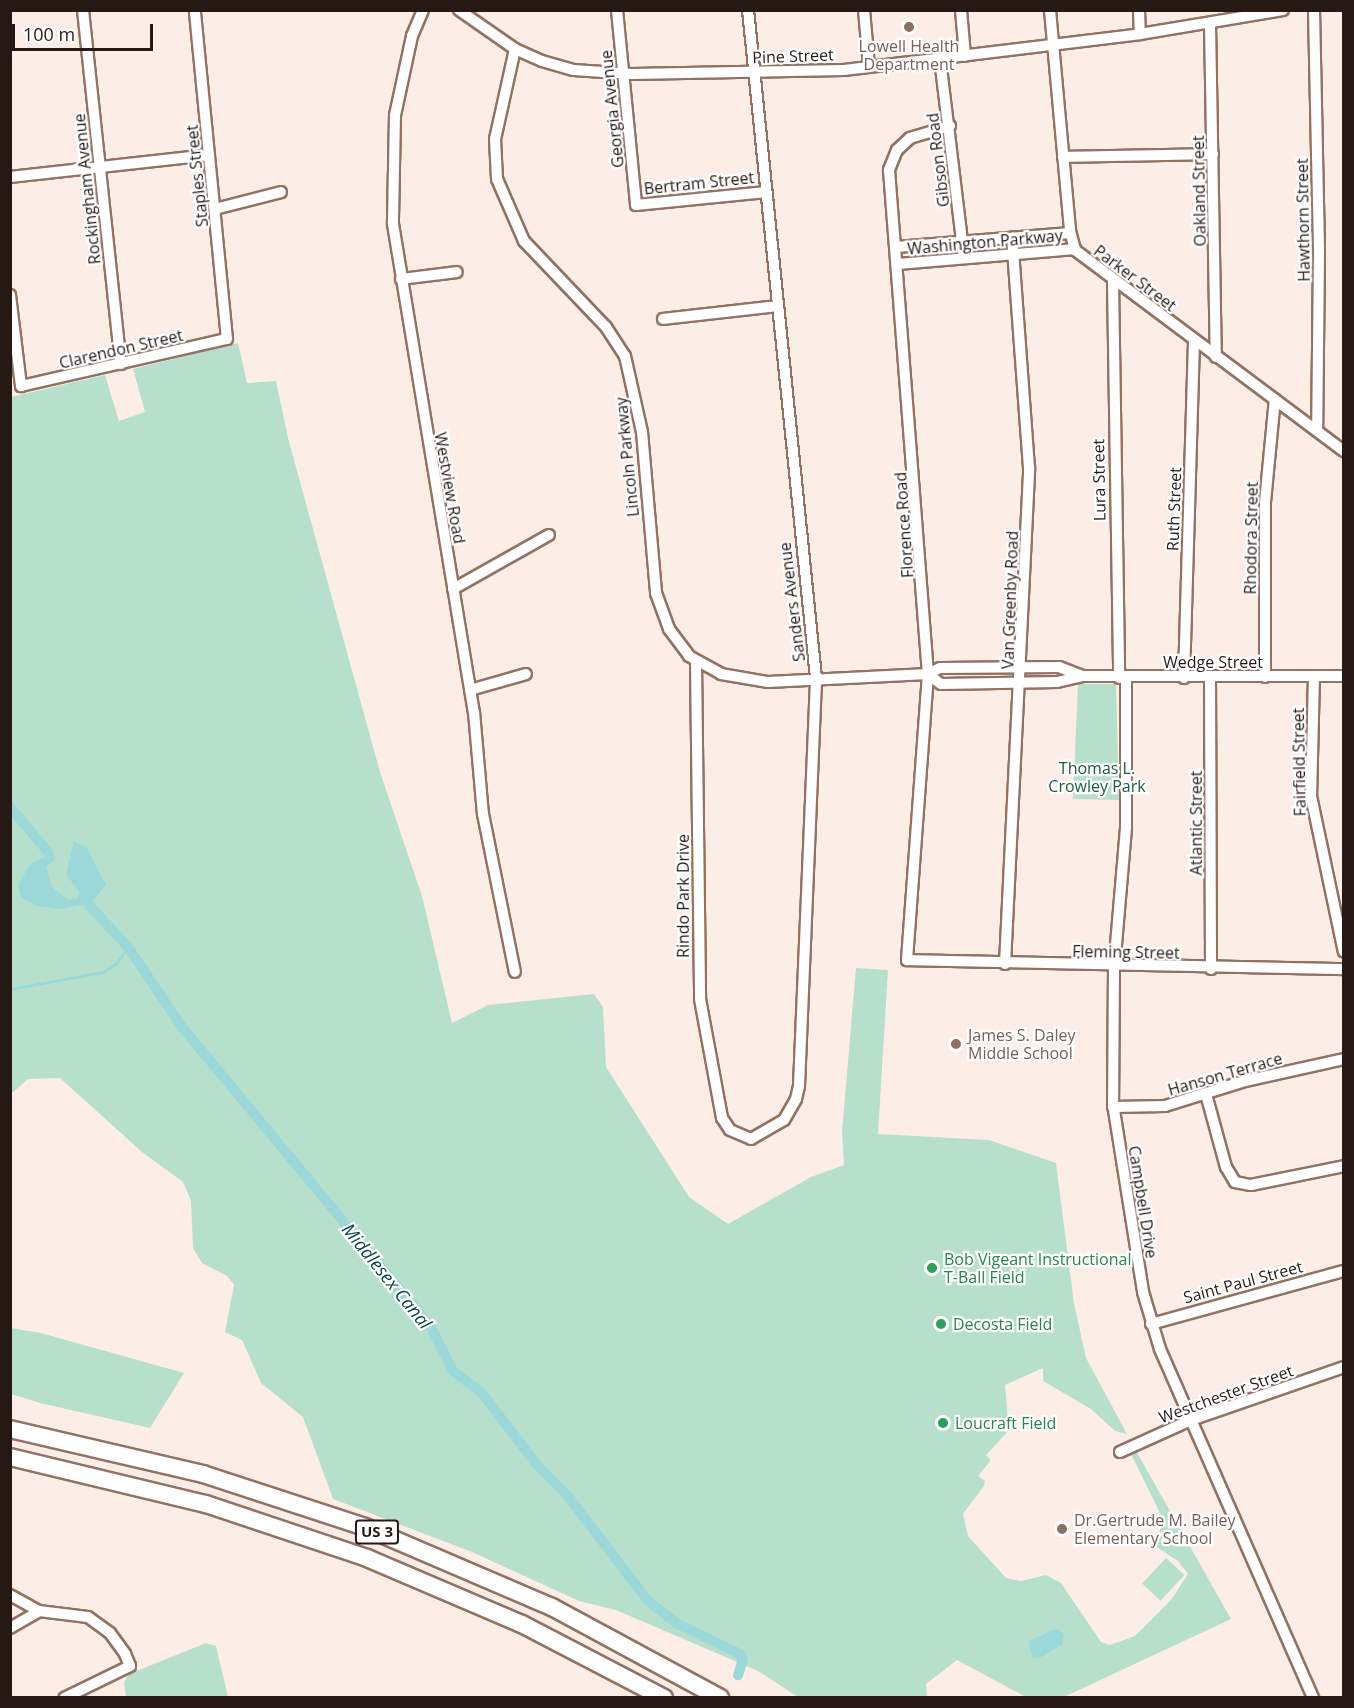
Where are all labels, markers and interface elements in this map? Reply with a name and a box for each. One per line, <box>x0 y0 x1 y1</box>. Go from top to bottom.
scale bar <box>15 12 156 50</box>
marker: Lowell Health Department <box>902 20 916 34</box>
text: 100 m <box>23 22 75 46</box>
place label: Lowell Health Department <box>859 36 959 74</box>
street label: Pine Street <box>752 45 834 67</box>
street label: Georgia Avenue <box>596 49 628 169</box>
street label: Gibson Road <box>923 112 953 208</box>
street label: Rockingham Avenue <box>70 113 104 265</box>
street label: Staples Street <box>182 124 212 228</box>
street label: Oakland Street <box>1188 135 1210 247</box>
street label: Hawthorn Street <box>1292 158 1314 282</box>
street label: Bertram Street <box>643 168 755 198</box>
street label: Washington Parkway <box>907 226 1063 258</box>
street label: Parker Street <box>1090 241 1180 315</box>
street label: Clarendon Street <box>57 325 185 373</box>
street label: Lincoln Parkway <box>611 396 643 518</box>
street label: Westview Road <box>431 431 469 545</box>
street label: Lura Street <box>1089 439 1109 521</box>
street label: Ruth Street <box>1163 467 1185 551</box>
street label: Florence Road <box>891 471 917 579</box>
street label: Rhodora Street <box>1240 481 1262 595</box>
street label: Van Greenby Road <box>998 530 1022 670</box>
street label: Sanders Avenue <box>775 541 809 663</box>
street label: Wedge Street <box>1163 652 1263 672</box>
street label: Fairfield Street <box>1288 707 1310 817</box>
park label: Thomas L. Crowley Park <box>1048 758 1146 796</box>
street label: Atlantic Street <box>1186 771 1206 875</box>
street label: Rindo Park Drive <box>673 834 693 958</box>
street label: Fleming Street <box>1072 941 1180 963</box>
place label: James S. Daley Middle School <box>968 1025 1075 1063</box>
marker: James S. Daley Middle School <box>949 1037 963 1051</box>
street label: Hanson Terrace <box>1166 1048 1284 1100</box>
street label: Campbell Drive <box>1125 1144 1161 1260</box>
water label: Middlesex Canal <box>338 1219 436 1333</box>
place label: Bob Vigeant Instructional T-Ball Field <box>944 1249 1131 1287</box>
street label: Saint Paul Street <box>1181 1257 1305 1307</box>
marker: Bob Vigeant Instructional T-Ball Field <box>925 1261 939 1275</box>
place label: Decosta Field <box>953 1314 1052 1334</box>
marker: Decosta Field <box>934 1317 948 1331</box>
street label: Westchester Street <box>1156 1361 1296 1427</box>
place label: Loucraft Field <box>955 1413 1056 1433</box>
marker: Loucraft Field <box>936 1416 950 1430</box>
place label: Dr.Gertrude M. Bailey Elementary School <box>1074 1510 1236 1548</box>
road number: US 3 <box>354 1520 400 1544</box>
marker: Dr.Gertrude M. Bailey Elementary School <box>1055 1522 1069 1536</box>

